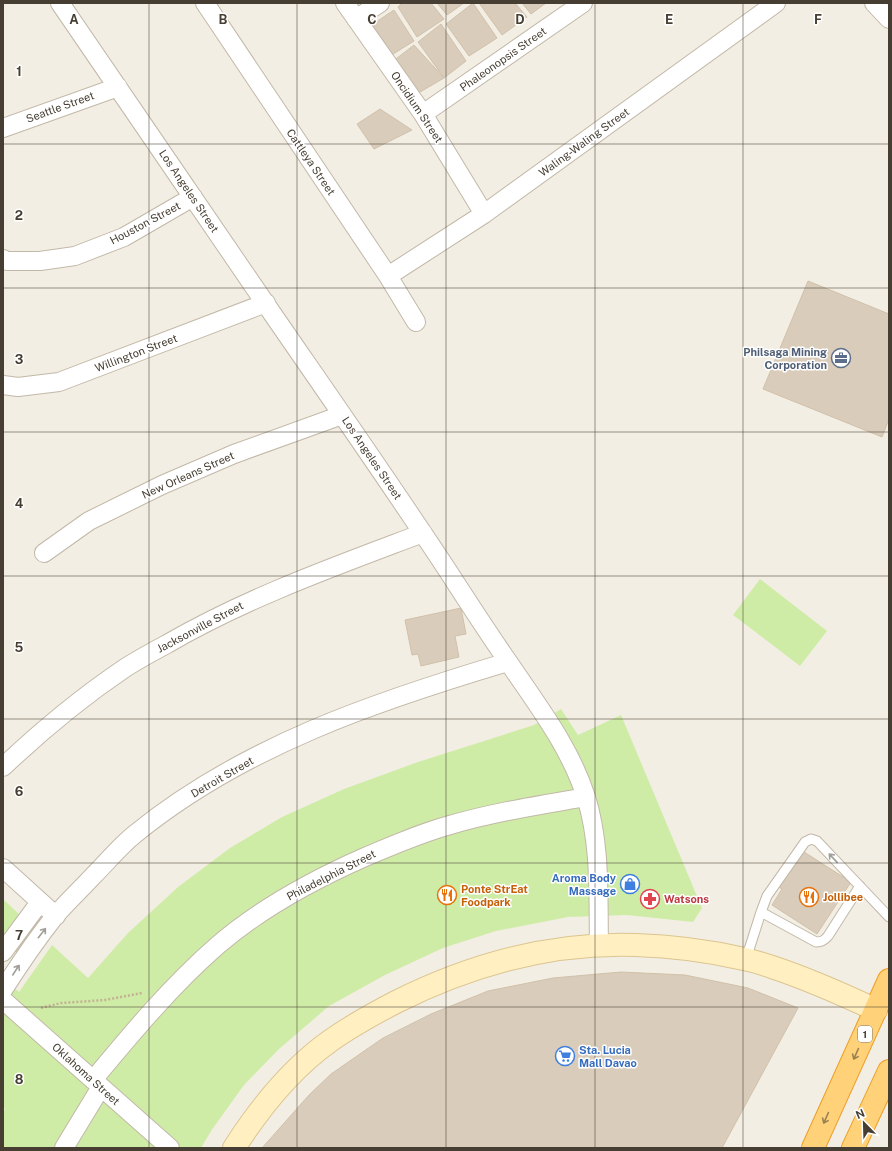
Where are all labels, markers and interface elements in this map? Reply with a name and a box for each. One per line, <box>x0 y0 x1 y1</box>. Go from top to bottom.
text: A <box>69 12 79 27</box>
text: B <box>219 12 228 27</box>
text: C <box>367 12 377 27</box>
text: D <box>515 12 525 27</box>
text: E <box>665 12 673 27</box>
text: F <box>814 12 822 27</box>
street label: Phaleonopsis Street <box>458 25 548 93</box>
text: 1 <box>16 64 22 79</box>
street label: Oncidium Street <box>389 69 445 145</box>
street label: Seattle Street <box>24 89 96 125</box>
street label: Waling-Waling Street <box>537 105 631 179</box>
street label: Cattleya Street <box>284 127 338 197</box>
street label: Los Angeles Street <box>157 147 221 235</box>
street label: Houston Street <box>108 199 182 247</box>
text: 2 <box>15 208 23 223</box>
street label: Willington Street <box>93 332 179 374</box>
place label: Philsaga Mining Corporation <box>743 346 827 371</box>
office icon: Philsaga Mining Corporation <box>830 347 852 369</box>
text: 3 <box>15 352 24 367</box>
street label: Los Angeles Street <box>340 414 404 502</box>
street label: New Orleans Street <box>140 449 236 501</box>
text: 4 <box>15 496 24 511</box>
street label: Jacksonville Street <box>155 599 245 655</box>
text: 5 <box>15 640 24 655</box>
street label: Detroit Street <box>189 754 255 800</box>
text: 6 <box>15 784 24 799</box>
street label: Philadelphia Street <box>285 847 377 903</box>
one-way arrow <box>828 853 838 863</box>
place label: Aroma Body Massage <box>552 872 617 897</box>
shop icon: Aroma Body Massage <box>619 873 641 895</box>
place label: Ponte StrEat Foodpark <box>461 883 528 908</box>
restaurant icon: Ponte StrEat Foodpark <box>436 884 458 906</box>
restaurant icon: Jollibee <box>798 886 820 908</box>
pharmacy icon: Watsons <box>639 888 661 910</box>
place label: Jollibee <box>823 891 863 903</box>
place label: Watsons <box>664 893 709 905</box>
text: 7 <box>15 928 23 943</box>
one-way arrow <box>38 928 47 939</box>
one-way arrow <box>12 965 20 976</box>
road number: 1 <box>858 1026 872 1042</box>
street label: Oklahoma Street <box>50 1041 122 1107</box>
place label: Sta. Lucia Mall Davao <box>579 1044 637 1069</box>
supermarket icon: Sta. Lucia Mall Davao <box>554 1045 576 1067</box>
one-way arrow <box>852 1047 859 1059</box>
text: 8 <box>15 1072 24 1087</box>
north arrow <box>844 1103 884 1143</box>
text: N <box>854 1107 866 1121</box>
one-way arrow <box>822 1112 830 1124</box>

